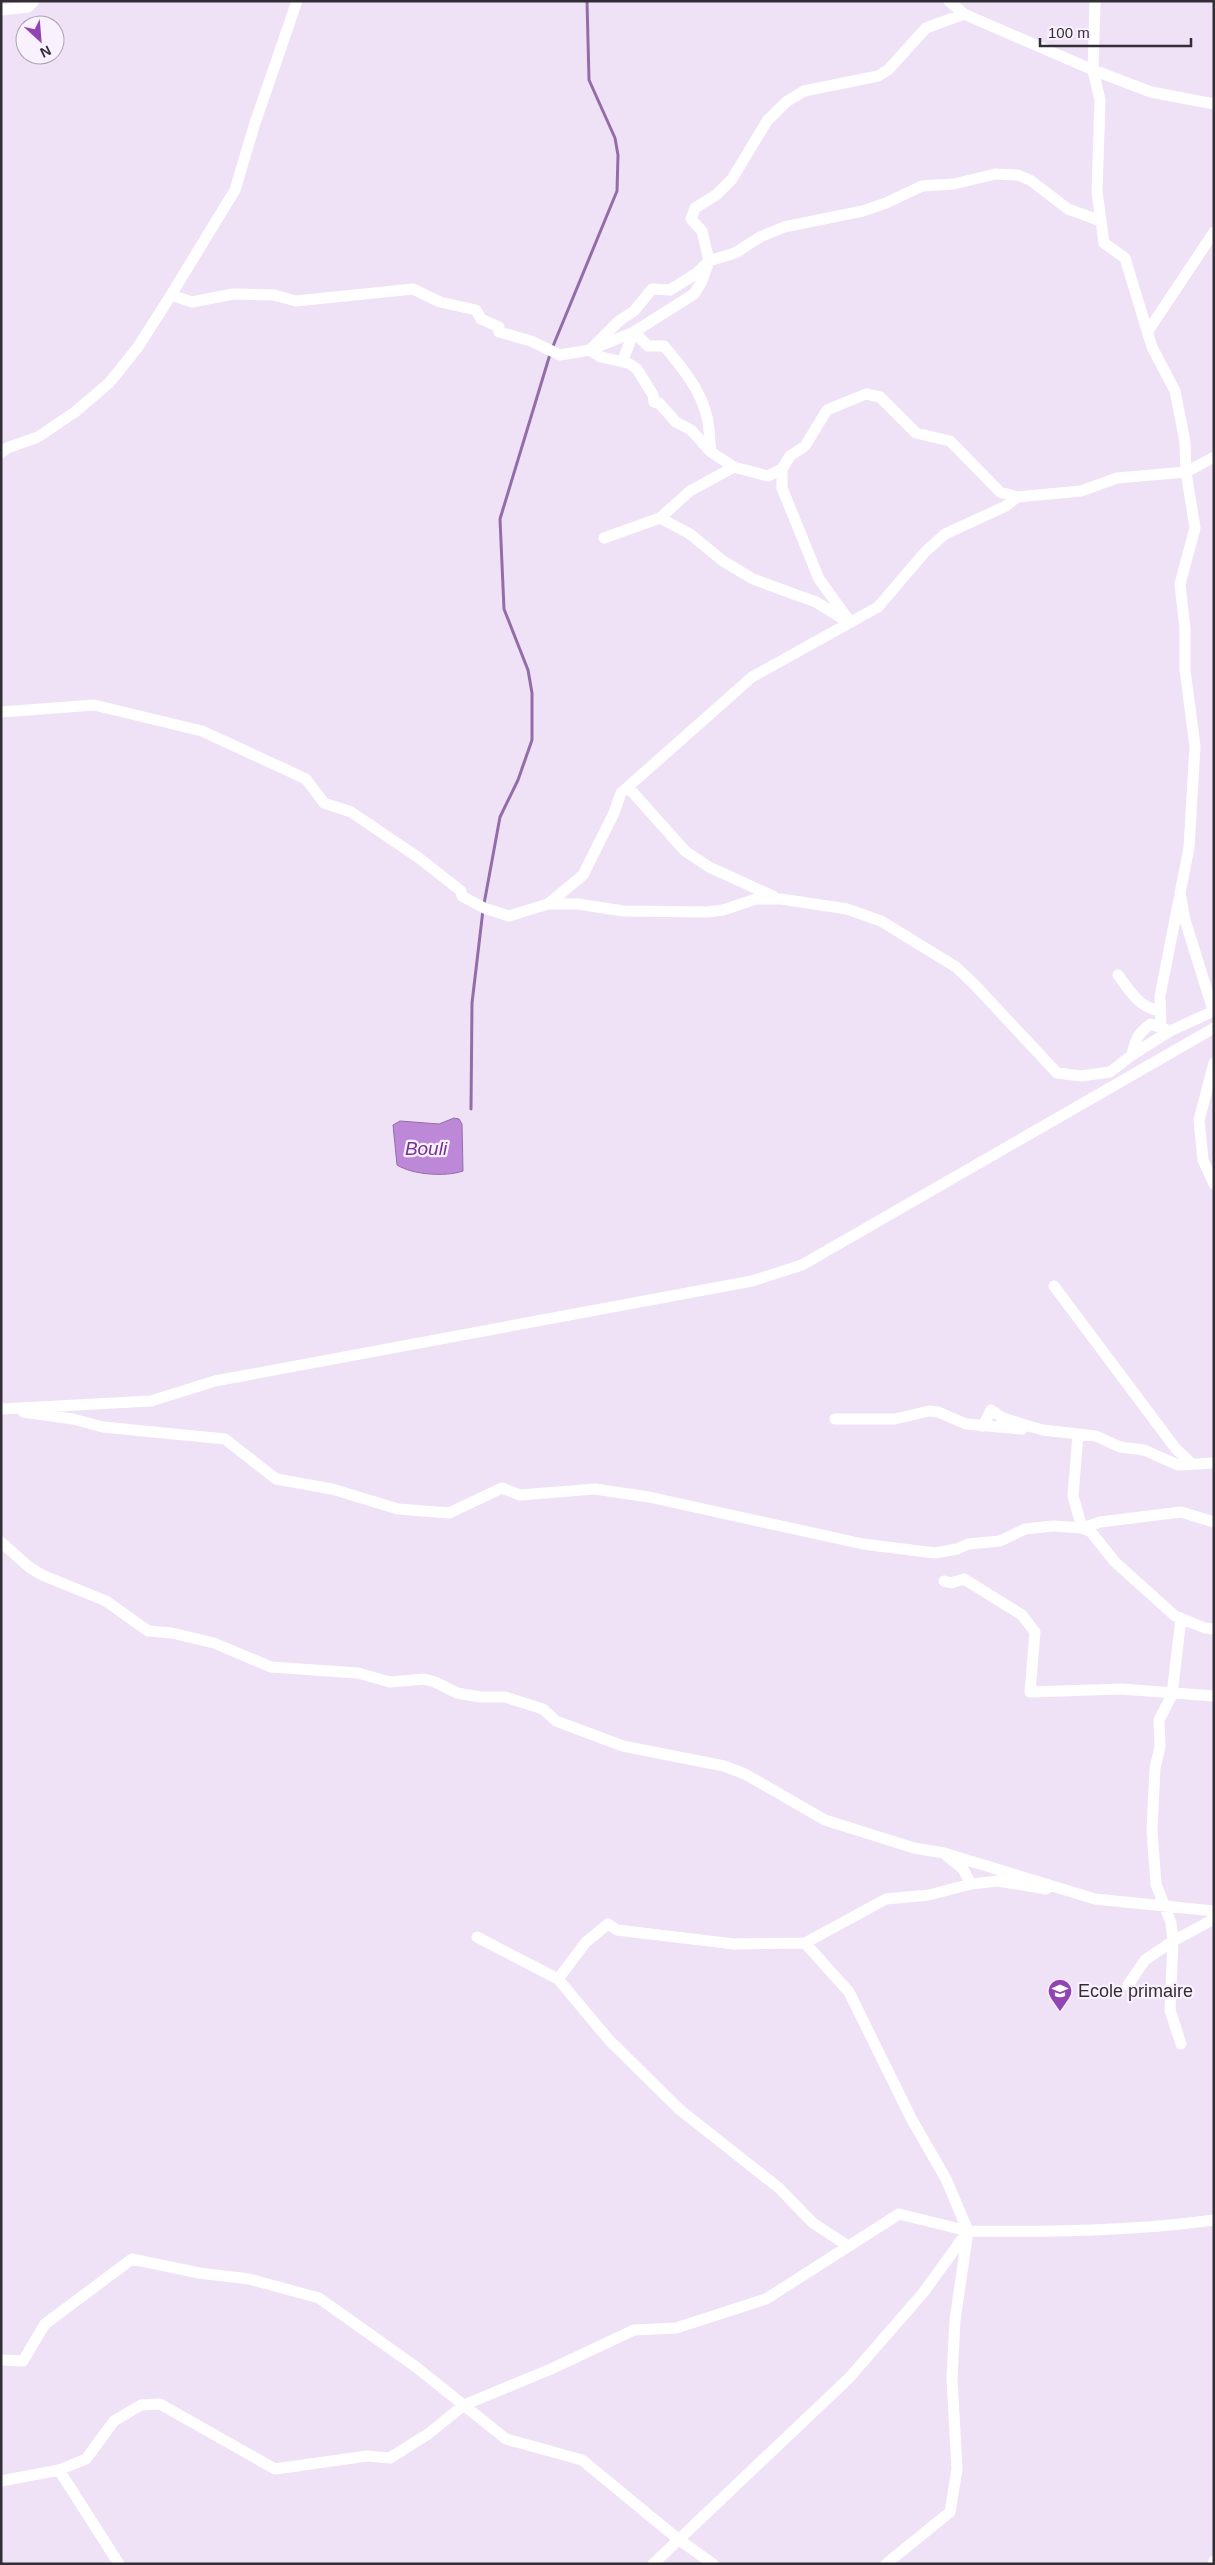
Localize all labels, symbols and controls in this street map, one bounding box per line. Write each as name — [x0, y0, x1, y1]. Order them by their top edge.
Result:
north arrow — [15, 15, 65, 65]
scale bar — [1040, 15, 1191, 47]
text: 100 m — [1048, 24, 1090, 41]
text: N — [38, 42, 54, 61]
water label: Bouli — [405, 1138, 448, 1159]
school or university icon: Ecole primaire — [1047, 1978, 1073, 2012]
place label: Ecole primaire — [1078, 1981, 1193, 2001]

